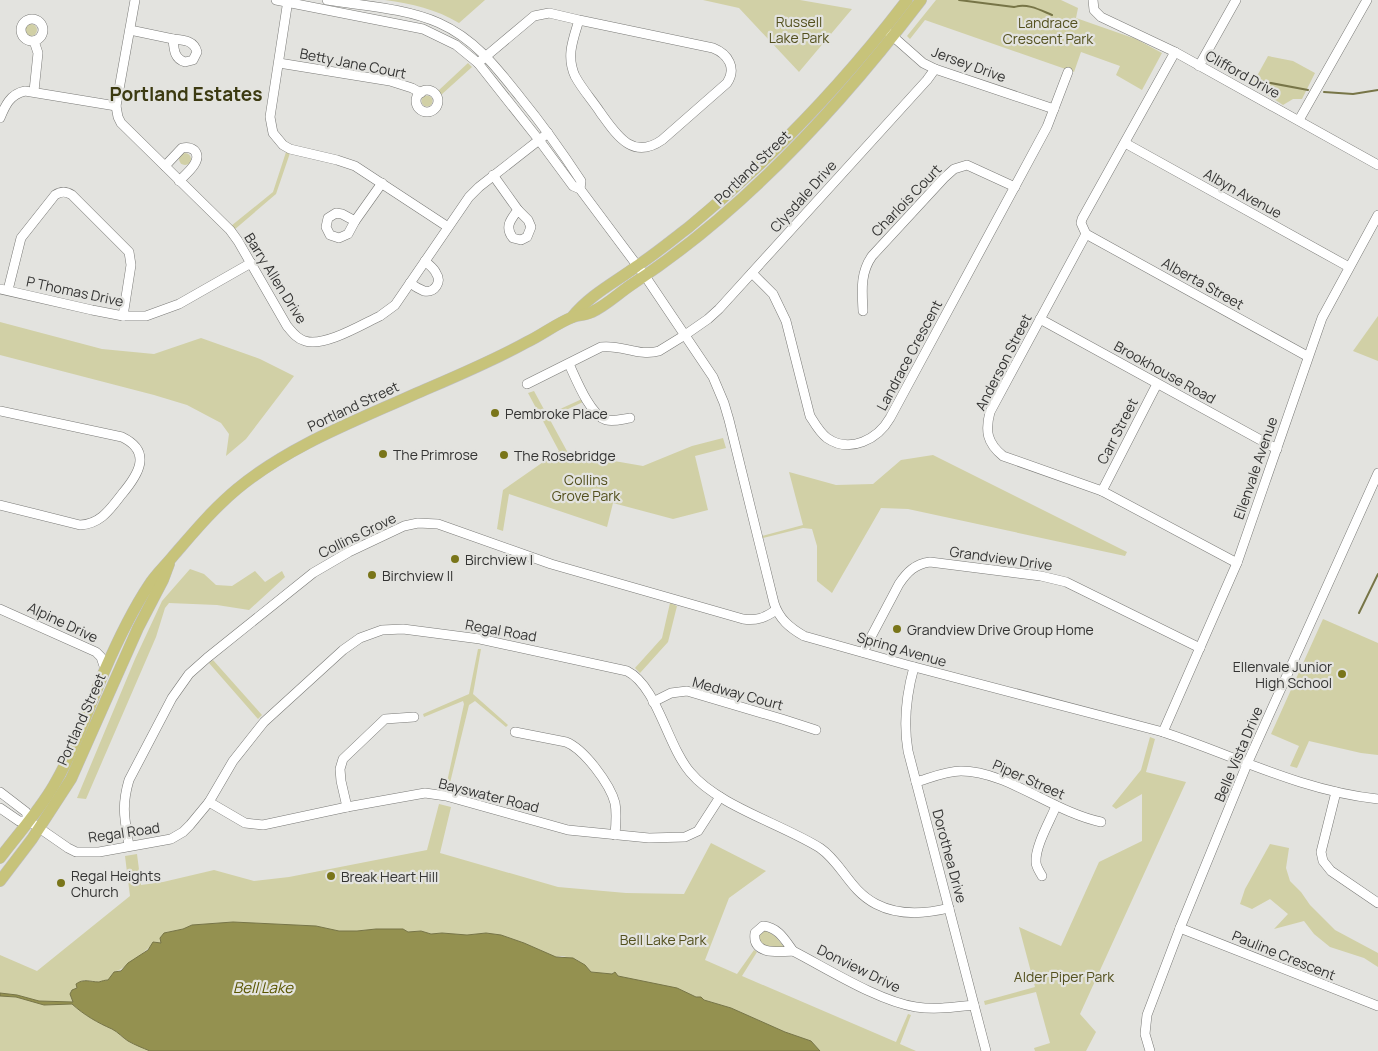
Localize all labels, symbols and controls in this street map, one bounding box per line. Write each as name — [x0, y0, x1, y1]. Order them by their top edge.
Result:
park label: Russell Lake Park — [769, 12, 830, 47]
park label: Landrace Crescent Park — [1003, 13, 1094, 48]
street label: Jersey Drive — [929, 42, 1009, 86]
street label: Betty Jane Court — [298, 43, 408, 83]
street label: Clifford Drive — [1202, 46, 1284, 102]
district label: Portland Estates — [109, 81, 263, 107]
street label: Portland Street — [710, 126, 794, 208]
street label: Clysdale Drive — [765, 156, 841, 236]
street label: Charlois Court — [867, 160, 946, 240]
street label: Albyn Avenue — [1201, 164, 1285, 222]
street label: Barry Allen Drive — [240, 229, 312, 327]
street label: Alberta Street — [1159, 253, 1248, 314]
street label: P Thomas Drive — [25, 271, 125, 311]
street label: Landrace Crescent — [872, 296, 946, 414]
street label: Anderson Street — [970, 310, 1036, 414]
street label: Brookhouse Road — [1111, 336, 1219, 408]
street label: Portland Street — [304, 376, 402, 436]
street label: Carr Street — [1092, 394, 1142, 467]
place label: Pembroke Place — [505, 404, 608, 423]
marker: Pembroke Place — [489, 407, 501, 419]
street label: Ellenvale Avenue — [1229, 414, 1281, 522]
place label: The Primrose — [393, 445, 478, 464]
place label: The Rosebridge — [514, 446, 616, 465]
marker: The Primrose — [377, 448, 389, 460]
marker: The Rosebridge — [498, 449, 510, 461]
park label: Collins Grove Park — [552, 470, 621, 505]
street label: Collins Grove — [315, 508, 399, 562]
street label: Grandview Drive — [948, 541, 1054, 575]
place label: Birchview I — [465, 550, 533, 569]
marker: Birchview I — [449, 553, 461, 565]
place label: Birchview II — [382, 566, 453, 585]
marker: Birchview II — [366, 569, 378, 581]
street label: Alpine Drive — [25, 597, 101, 647]
street label: Regal Road — [464, 614, 538, 646]
place label: Grandview Drive Group Home — [907, 620, 1094, 639]
marker: Grandview Drive Group Home — [891, 623, 903, 635]
street label: Spring Avenue — [855, 627, 949, 671]
place label: Ellenvale Junior High School — [1233, 657, 1332, 692]
marker: Ellenvale Junior High School — [1336, 668, 1348, 680]
street label: Portland Street — [52, 670, 110, 768]
street label: Medway Court — [690, 672, 786, 714]
street label: Belle Vista Drive — [1209, 703, 1267, 805]
street label: Piper Street — [990, 755, 1068, 804]
street label: Bayswater Road — [437, 773, 541, 817]
street label: Dorothea Drive — [928, 807, 972, 905]
street label: Regal Road — [87, 818, 161, 846]
place label: Regal Heights Church — [71, 866, 161, 901]
place label: Break Heart Hill — [341, 867, 438, 886]
marker: Break Heart Hill — [325, 870, 337, 882]
marker: Regal Heights Church — [55, 877, 67, 889]
street label: Pauline Crescent — [1229, 926, 1339, 985]
park label: Bell Lake Park — [620, 930, 707, 949]
street label: Donview Drive — [814, 940, 904, 996]
park label: Alder Piper Park — [1014, 967, 1115, 986]
water label: Bell Lake — [233, 977, 294, 998]

